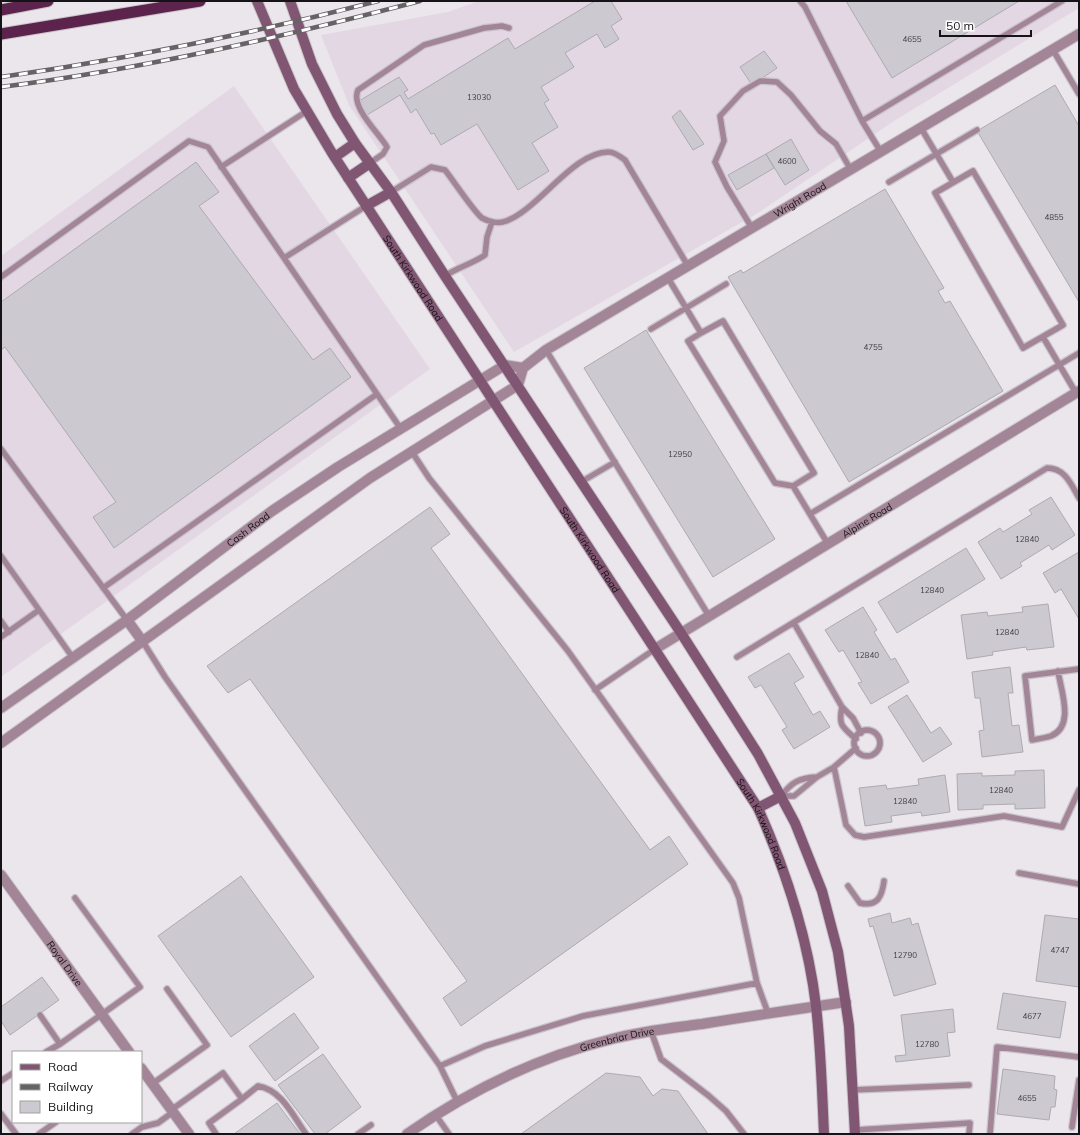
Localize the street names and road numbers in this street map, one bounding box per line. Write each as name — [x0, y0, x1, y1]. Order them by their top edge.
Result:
street label: Wright Road — [771, 179, 828, 220]
street label: South Kirkwood Road — [380, 232, 446, 324]
street label: Alpine Road — [839, 500, 894, 540]
street label: South Kirkwood Road — [557, 504, 623, 595]
street label: Cash Road — [224, 509, 272, 550]
street label: South Kirkwood Road — [734, 776, 789, 871]
street label: Royal Drive — [44, 938, 86, 989]
street label: Greenbriar Drive — [578, 1024, 655, 1054]

